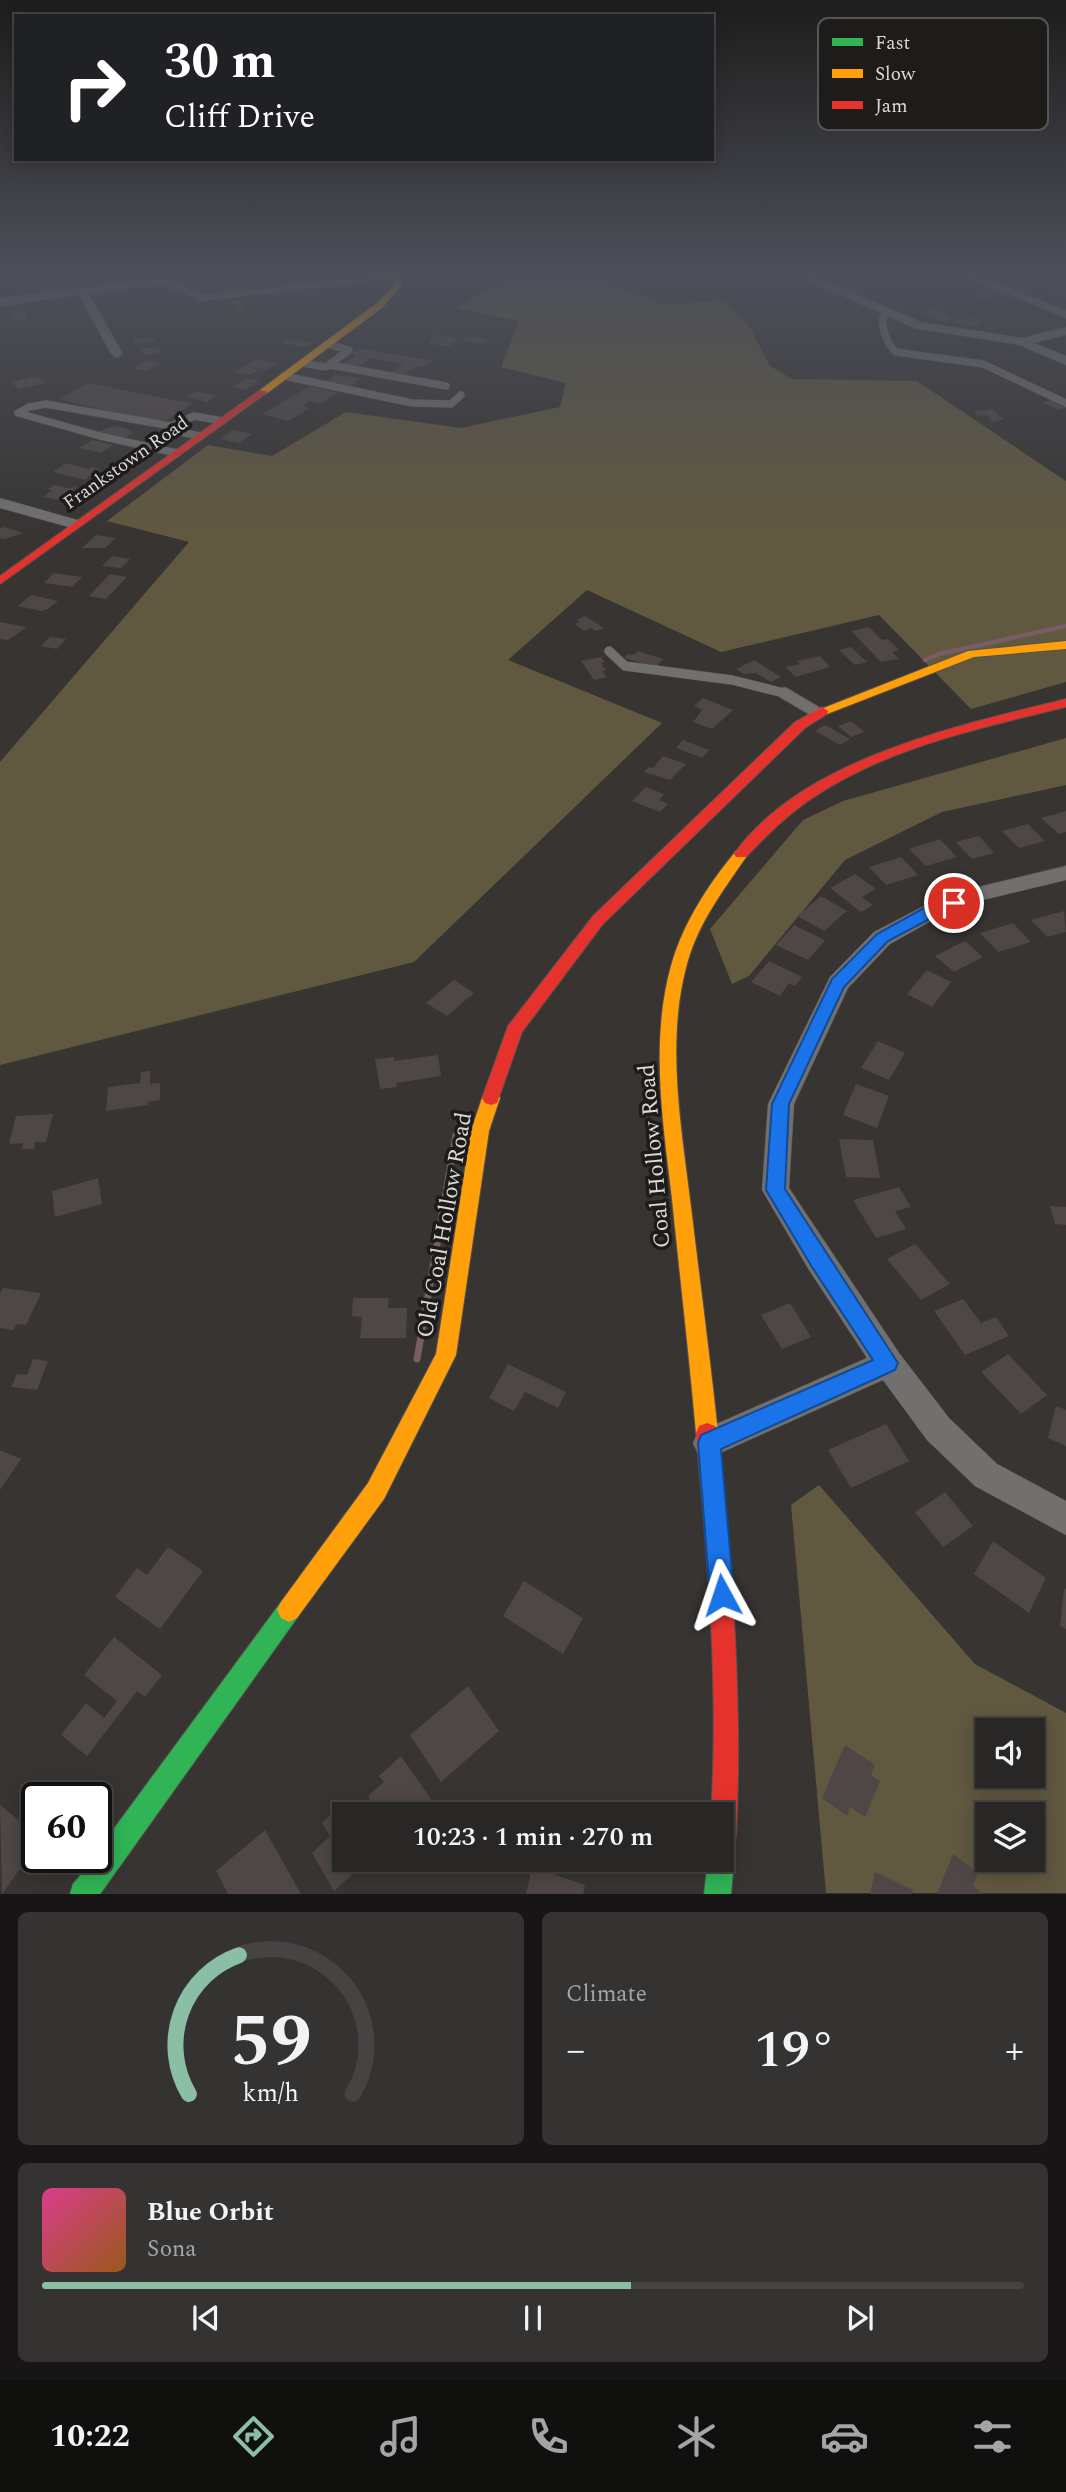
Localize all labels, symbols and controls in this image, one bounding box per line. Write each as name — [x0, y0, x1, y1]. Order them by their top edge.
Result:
legend — [818, 18, 1048, 130]
text: 30 m — [164, 25, 275, 100]
text: Fast — [875, 29, 911, 58]
icon: right — [49, 42, 140, 133]
text: Slow — [875, 60, 916, 89]
text: Jam — [875, 92, 907, 121]
text: Cliff Drive — [164, 93, 315, 142]
street label: Frankstown Road — [57, 409, 195, 517]
pin — [924, 873, 984, 933]
icon: arrive — [935, 884, 973, 922]
street label: Coal Hollow Road — [630, 1062, 680, 1250]
street label: Old Coal Hollow Road — [408, 1109, 482, 1341]
position arrow — [685, 1558, 759, 1632]
map controls — [975, 1718, 1045, 1872]
button: sound — [975, 1718, 1045, 1788]
speed limit sign: 60 — [21, 1782, 112, 1873]
button: layers — [975, 1802, 1045, 1872]
text: 10:23 · 1 min · 270 m — [413, 1817, 653, 1857]
text: Climate — [566, 1977, 647, 2012]
text: 59 — [230, 1988, 312, 2099]
text: 19° — [754, 2011, 836, 2090]
text: − — [566, 2022, 585, 2080]
text: + — [1005, 2022, 1024, 2080]
text: km/h — [243, 2075, 299, 2113]
text: Blue Orbit — [147, 2192, 274, 2232]
text: Sona — [147, 2232, 197, 2267]
icon: previous — [187, 2299, 225, 2337]
icon: pause — [514, 2299, 552, 2337]
icon: next — [841, 2299, 879, 2337]
text: 10:22 — [49, 2412, 130, 2461]
icon: directions — [229, 2412, 278, 2461]
icon: music — [376, 2412, 425, 2461]
icon: phone — [524, 2412, 573, 2461]
icon: climate — [672, 2412, 721, 2461]
icon: car — [820, 2412, 869, 2461]
icon: filters — [968, 2412, 1017, 2461]

